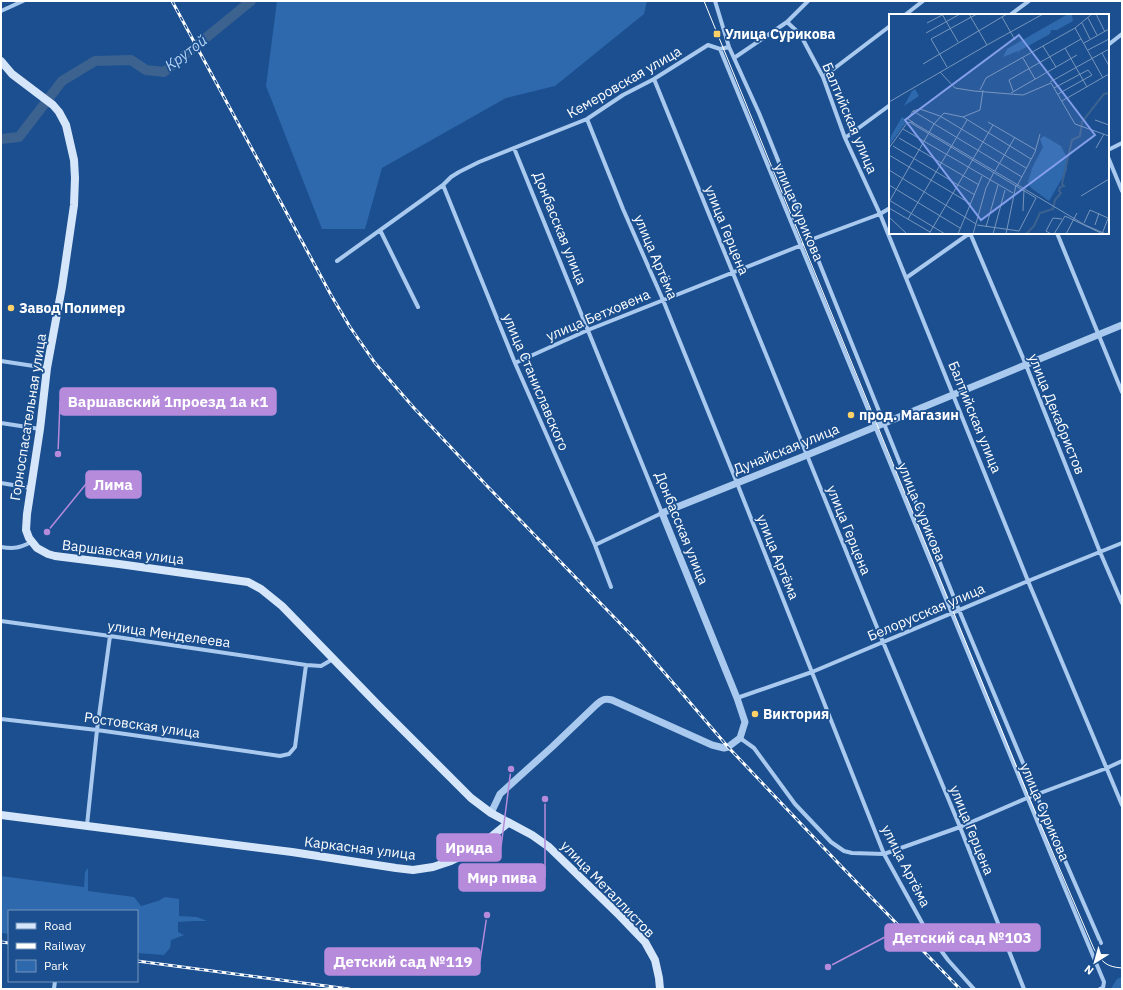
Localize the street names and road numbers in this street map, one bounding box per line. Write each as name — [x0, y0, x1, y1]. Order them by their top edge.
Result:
street label: Кемеровская улица — [563, 42, 685, 122]
street label: Балтийская улица — [818, 60, 882, 177]
street label: улица Сурикова — [770, 160, 828, 264]
street label: Донбасская улица — [529, 169, 591, 288]
street label: улица Герцена — [701, 182, 753, 278]
street label: улица Артёма — [630, 212, 682, 303]
street label: улица Бетховена — [543, 285, 653, 345]
street label: улица Станиславского — [499, 311, 573, 454]
street label: Горноспасательная улица — [6, 332, 50, 502]
street label: улица Декабристов — [1025, 351, 1089, 477]
street label: Балтийская улица — [944, 358, 1006, 476]
street label: Дунайская улица — [730, 419, 842, 478]
street label: улица Сурикова — [894, 460, 950, 564]
street label: Донбасская улица — [651, 469, 713, 588]
street label: улица Герцена — [823, 482, 875, 578]
street label: улица Артёма — [753, 512, 803, 603]
street label: Варшавская улица — [61, 536, 186, 568]
street label: Белорусская улица — [865, 579, 988, 645]
street label: улица Менделеева — [106, 616, 232, 652]
street label: Ростовская улица — [83, 708, 202, 742]
street label: улица Сурикова — [1016, 760, 1074, 864]
street label: улица Герцена — [946, 782, 998, 878]
street label: улица Артёма — [877, 822, 935, 911]
street label: Каркасная улица — [303, 832, 417, 864]
street label: улица Металлистов — [557, 837, 659, 941]

